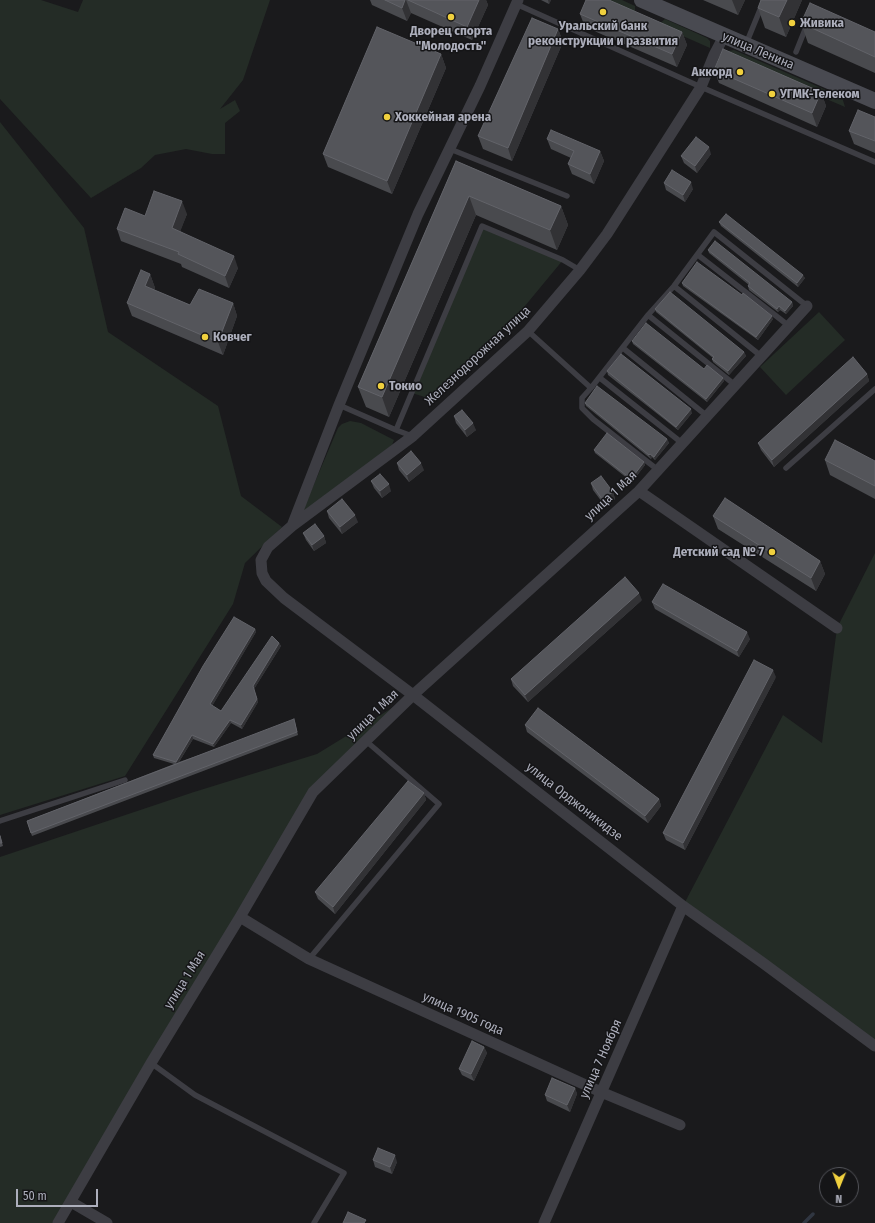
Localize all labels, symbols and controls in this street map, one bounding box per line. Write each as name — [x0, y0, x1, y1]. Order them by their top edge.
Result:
marker: Уральский банк реконструкции и развития — [598, 7, 608, 17]
marker: Дворец спорта "Молодость" — [446, 12, 456, 22]
place label: Живика — [800, 15, 844, 31]
place label: Уральский банк реконструкции и развития — [528, 18, 678, 49]
marker: Живика — [787, 18, 797, 28]
place label: Дворец спорта "Молодость" — [410, 23, 492, 54]
street label: улица Ленина — [720, 29, 796, 73]
place label: Аккорд — [692, 64, 732, 80]
marker: Аккорд — [735, 67, 745, 77]
place label: УГМК-Телеком — [780, 86, 860, 102]
marker: УГМК-Телеком — [767, 89, 777, 99]
place label: Хоккейная арена — [395, 109, 491, 125]
marker: Хоккейная арена — [382, 112, 392, 122]
street label: Железнодорожная улица — [422, 303, 534, 409]
place label: Ковчег — [213, 329, 252, 345]
marker: Ковчег — [200, 332, 210, 342]
place label: Токио — [389, 378, 422, 394]
marker: Токио — [376, 381, 386, 391]
street label: улица 1 Мая — [582, 468, 640, 524]
place label: Детский сад № 7 — [673, 544, 764, 560]
marker: Детский сад № 7 — [767, 547, 777, 557]
street label: улица 1 Мая — [344, 687, 402, 743]
street label: улица Орджоникидзе — [523, 760, 625, 844]
street label: улица 1 Мая — [161, 948, 209, 1012]
street label: улица 1905 года — [420, 989, 506, 1039]
street label: улица 7 Ноября — [577, 1017, 625, 1101]
north arrow — [819, 1167, 859, 1207]
scale bar — [18, 1181, 100, 1207]
text: 50 m — [23, 1189, 47, 1203]
text: N — [835, 1192, 842, 1205]

